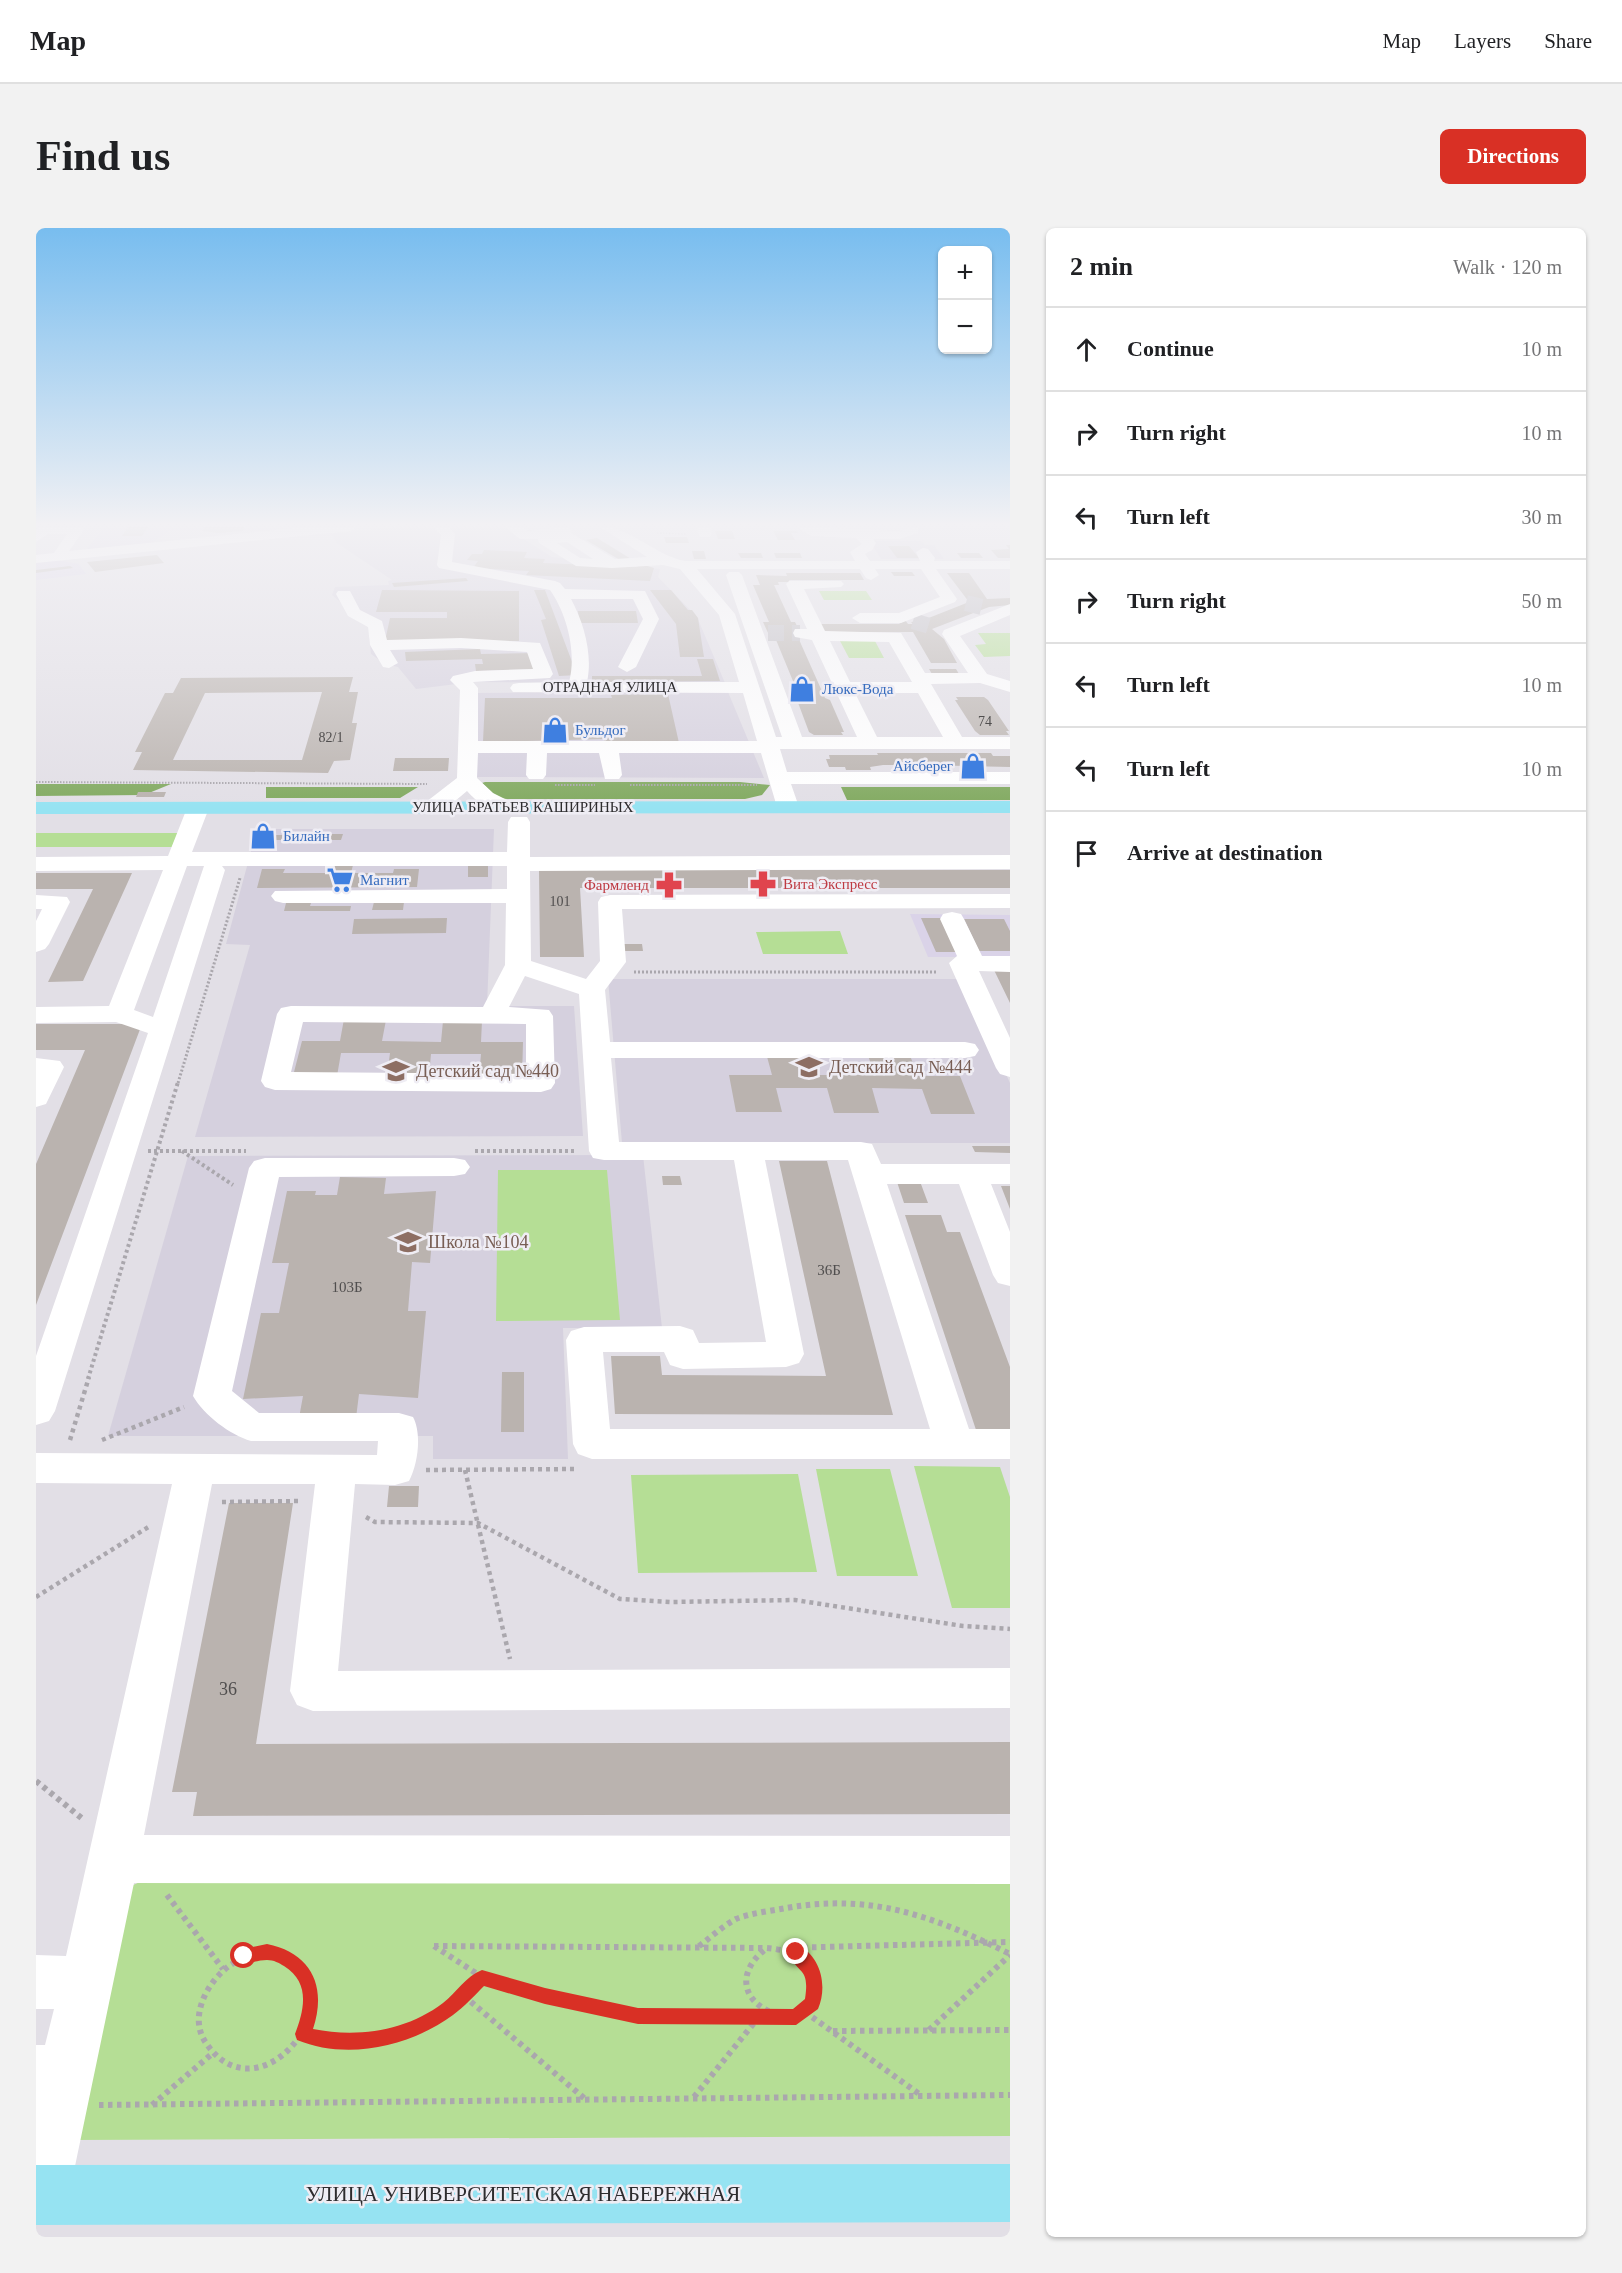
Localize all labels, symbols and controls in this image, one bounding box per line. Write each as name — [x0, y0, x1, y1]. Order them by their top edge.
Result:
text: Map — [30, 25, 86, 56]
text: Map — [1383, 29, 1421, 53]
text: Layers — [1454, 29, 1511, 53]
text: Share — [1544, 29, 1592, 53]
button: Directions — [1440, 129, 1586, 184]
text: Find us — [36, 133, 170, 179]
map controls — [938, 246, 992, 354]
button: + — [938, 246, 992, 300]
text: 2 min — [1070, 252, 1133, 281]
text: Walk · 120 m — [1453, 256, 1562, 278]
button: − — [938, 300, 992, 354]
icon: ahead — [1070, 333, 1103, 366]
text: Continue — [1127, 336, 1214, 361]
text: 10 m — [1521, 338, 1562, 360]
icon: right — [1070, 417, 1103, 450]
text: Turn right — [1127, 420, 1226, 445]
text: 10 m — [1521, 422, 1562, 444]
icon: left — [1070, 501, 1103, 534]
text: Turn left — [1127, 504, 1210, 529]
text: 30 m — [1521, 506, 1562, 528]
icon: right — [1070, 585, 1103, 618]
text: Turn right — [1127, 588, 1226, 613]
text: 50 m — [1521, 590, 1562, 612]
icon: left — [1070, 669, 1103, 702]
text: Turn left — [1127, 672, 1210, 697]
shop icon: Люкс-Вода — [787, 674, 817, 704]
text: 10 m — [1521, 674, 1562, 696]
street label: ОТРАДНАЯ УЛИЦА — [543, 679, 677, 695]
place label: Люкс-Вода — [822, 681, 894, 697]
house number: 74 — [978, 714, 992, 729]
shop icon: Бульдог — [540, 715, 570, 745]
place label: Бульдог — [575, 722, 626, 738]
house number: 82/1 — [319, 730, 343, 745]
shop icon: Айсберег — [958, 751, 988, 781]
icon: left — [1070, 753, 1103, 786]
text: Turn left — [1127, 756, 1210, 781]
place label: Айсберег — [893, 758, 953, 774]
text: 10 m — [1521, 758, 1562, 780]
street label: УЛИЦА БРАТЬЕВ КАШИРИНЫХ — [412, 799, 634, 815]
shop icon: Билайн — [248, 821, 278, 851]
place label: Билайн — [283, 828, 330, 844]
icon: arrive — [1070, 837, 1103, 870]
text: Arrive at destination — [1127, 840, 1323, 865]
supermarket icon: Магнит — [325, 865, 355, 895]
pharmacy icon: Вита Экспресс — [748, 869, 778, 899]
pharmacy icon: Фармленд — [654, 870, 684, 900]
place label: Магнит — [360, 872, 409, 888]
place label: Вита Экспресс — [783, 876, 878, 892]
place label: Фармленд — [584, 877, 649, 893]
house number: 101 — [550, 894, 571, 909]
school or university icon: Детский сад №444 — [794, 1052, 824, 1082]
school or university icon: Детский сад №440 — [381, 1056, 411, 1086]
place label: Детский сад №444 — [829, 1057, 972, 1077]
place label: Детский сад №440 — [416, 1061, 559, 1081]
school or university icon: Школа №104 — [393, 1227, 423, 1257]
place label: Школа №104 — [428, 1232, 528, 1252]
house number: 36Б — [817, 1262, 841, 1278]
house number: 103Б — [331, 1279, 363, 1295]
house number: 36 — [219, 1679, 237, 1699]
route end — [782, 1938, 808, 1964]
route start — [230, 1942, 256, 1968]
street label: УЛИЦА УНИВЕРСИТЕТСКАЯ НАБЕРЕЖНАЯ — [306, 2182, 740, 2206]

